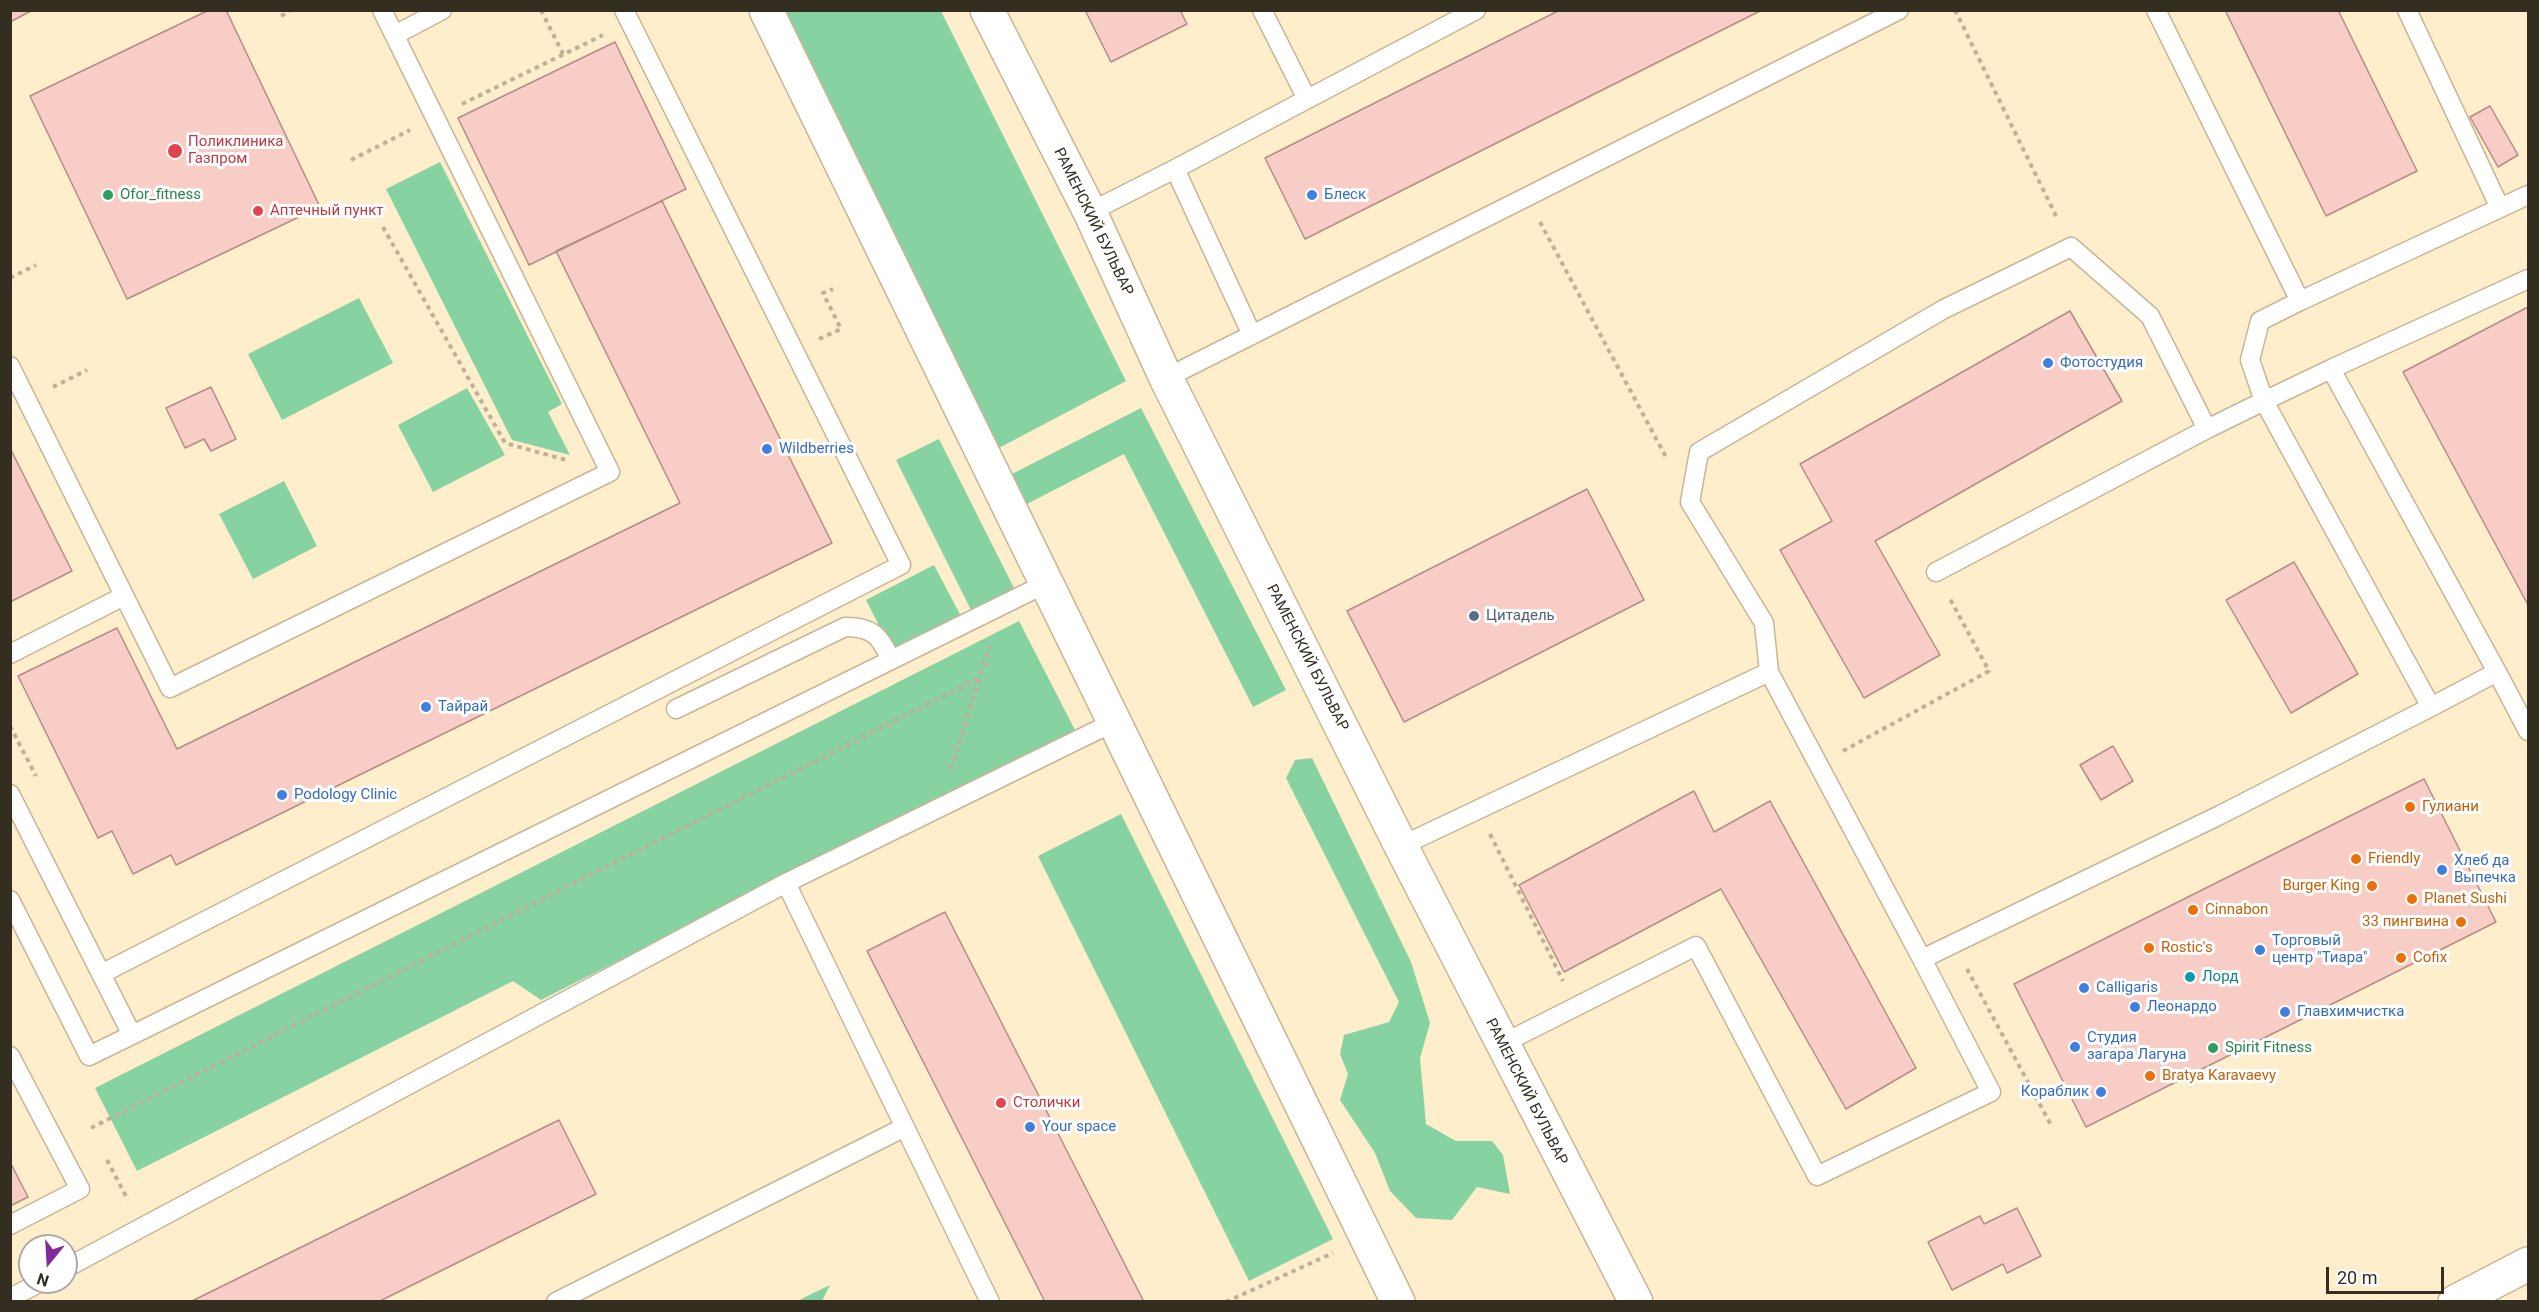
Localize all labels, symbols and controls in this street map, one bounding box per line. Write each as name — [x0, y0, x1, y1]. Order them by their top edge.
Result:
place label: Поликлиника Газпром — [188, 133, 283, 168]
marker: Поликлиника Газпром — [166, 142, 184, 160]
street label: РАМЕНСКИЙ БУЛЬВАР — [1049, 145, 1137, 299]
place label: Ofor_fitness — [120, 186, 201, 204]
place label: Блеск — [1324, 186, 1366, 204]
marker: Ofor_fitness — [101, 188, 115, 202]
marker: Блеск — [1305, 188, 1319, 202]
place label: Аптечный пункт — [270, 202, 384, 220]
marker: Аптечный пункт — [251, 204, 265, 218]
place label: Фотостудия — [2060, 354, 2143, 372]
marker: Фотостудия — [2041, 356, 2055, 370]
place label: Wildberries — [779, 440, 854, 458]
marker: Wildberries — [760, 442, 774, 456]
street label: РАМЕНСКИЙ БУЛЬВАР — [1262, 582, 1352, 734]
place label: Цитадель — [1486, 607, 1555, 625]
marker: Цитадель — [1467, 609, 1481, 623]
place label: Тайрай — [438, 698, 488, 716]
marker: Тайрай — [419, 700, 433, 714]
place label: Podology Clinic — [294, 786, 397, 804]
marker: Podology Clinic — [275, 788, 289, 802]
place label: Гулиани — [2422, 798, 2479, 816]
marker: Гулиани — [2403, 800, 2417, 814]
place label: Friendly — [2368, 850, 2420, 868]
marker: Friendly — [2349, 852, 2363, 866]
place label: Хлеб да Выпечка — [2454, 852, 2516, 887]
marker: Хлеб да Выпечка — [2435, 863, 2449, 877]
place label: Burger King — [2282, 877, 2360, 895]
marker: Burger King — [2365, 879, 2379, 893]
place label: Planet Sushi — [2424, 890, 2507, 908]
marker: Planet Sushi — [2405, 892, 2419, 906]
place label: Cinnabon — [2205, 901, 2268, 919]
marker: Cinnabon — [2186, 903, 2200, 917]
place label: 33 пингвина — [2362, 913, 2449, 931]
marker: 33 пингвина — [2454, 915, 2468, 929]
place label: Торговый центр "Тиара" — [2272, 932, 2368, 967]
place label: Rostic's — [2161, 939, 2213, 957]
marker: Rostic's — [2142, 941, 2156, 955]
marker: Торговый центр "Тиара" — [2253, 943, 2267, 957]
place label: Cofix — [2413, 949, 2447, 967]
marker: Cofix — [2394, 951, 2408, 965]
place label: Лорд — [2202, 968, 2239, 986]
marker: Лорд — [2183, 970, 2197, 984]
place label: Calligaris — [2096, 979, 2158, 997]
marker: Calligaris — [2077, 981, 2091, 995]
place label: Леонардо — [2147, 998, 2217, 1016]
marker: Леонардо — [2128, 1000, 2142, 1014]
place label: Главхимчистка — [2297, 1003, 2404, 1021]
marker: Главхимчистка — [2278, 1005, 2292, 1019]
street label: РАМЕНСКИЙ БУЛЬВАР — [1481, 1016, 1571, 1168]
place label: Студия загара Лагуна — [2087, 1029, 2187, 1064]
place label: Spirit Fitness — [2225, 1039, 2312, 1057]
marker: Студия загара Лагуна — [2068, 1040, 2082, 1054]
marker: Spirit Fitness — [2206, 1041, 2220, 1055]
place label: Bratya Karavaevy — [2162, 1067, 2276, 1085]
marker: Bratya Karavaevy — [2143, 1069, 2157, 1083]
place label: Кораблик — [2021, 1083, 2089, 1101]
marker: Кораблик — [2094, 1085, 2108, 1099]
place label: Столички — [1013, 1094, 1080, 1112]
marker: Столички — [994, 1096, 1008, 1110]
place label: Your space — [1042, 1118, 1116, 1136]
marker: Your space — [1023, 1120, 1037, 1134]
north arrow — [18, 1234, 78, 1294]
scale bar — [2329, 1255, 2448, 1293]
text: 20 m — [2337, 1267, 2377, 1288]
text: N — [35, 1269, 51, 1290]

